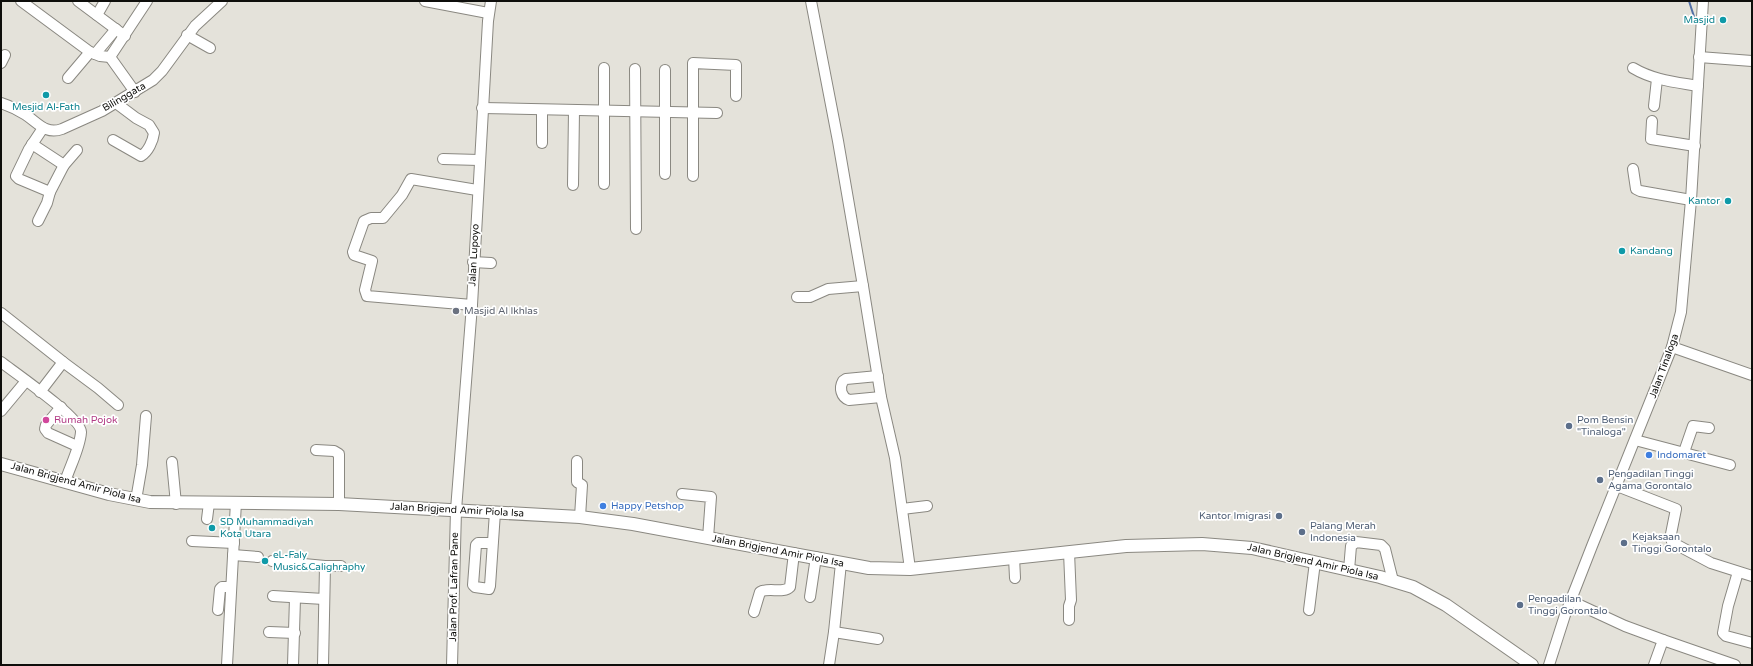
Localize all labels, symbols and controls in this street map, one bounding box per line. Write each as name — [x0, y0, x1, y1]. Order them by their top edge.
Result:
place label: Masjid — [1684, 14, 1715, 26]
marker: Masjid — [1718, 15, 1728, 25]
street label: Bilinggata — [100, 80, 148, 114]
marker: Mesjid Al-Fath — [41, 90, 51, 100]
place label: Mesjid Al-Fath — [12, 101, 80, 113]
place label: Kantor — [1688, 195, 1720, 207]
marker: Kantor — [1723, 196, 1733, 206]
street label: Jalan Lupoyo — [466, 223, 482, 287]
place label: Kandang — [1630, 245, 1673, 257]
marker: Kandang — [1617, 246, 1627, 256]
place label: Masjid Al Ikhlas — [464, 305, 538, 317]
marker: Masjid Al Ikhlas — [451, 306, 461, 316]
street label: Jalan Tinaloga — [1647, 332, 1681, 400]
place label: Rumah Pojok — [54, 414, 118, 426]
place label: Pom Bensin "Tinaloga" — [1577, 414, 1633, 438]
marker: Rumah Pojok — [41, 415, 51, 425]
marker: Pom Bensin "Tinaloga" — [1564, 421, 1574, 431]
place label: Indomaret — [1657, 449, 1706, 461]
marker: Indomaret — [1644, 450, 1654, 460]
street label: Jalan Brigjend Amir Piola Isa — [10, 460, 142, 506]
place label: Pengadilan Tinggi Agama Gorontalo — [1608, 468, 1694, 492]
marker: Pengadilan Tinggi Agama Gorontalo — [1595, 475, 1605, 485]
street label: Jalan Brigjend Amir Piola Isa — [390, 500, 524, 520]
place label: Happy Petshop — [611, 500, 684, 512]
marker: Happy Petshop — [598, 501, 608, 511]
place label: Kantor Imigrasi — [1199, 510, 1271, 522]
marker: Kantor Imigrasi — [1274, 511, 1284, 521]
place label: SD Muhammadiyah Kota Utara — [220, 516, 313, 540]
place label: Palang Merah Indonesia — [1310, 520, 1376, 544]
marker: SD Muhammadiyah Kota Utara — [207, 523, 217, 533]
marker: Palang Merah Indonesia — [1297, 527, 1307, 537]
place label: Kejaksaan Tinggi Gorontalo — [1632, 531, 1712, 555]
street label: Jalan Prof. Lafran Pane — [447, 532, 461, 642]
street label: Jalan Brigjend Amir Piola Isa — [711, 532, 845, 570]
marker: Kejaksaan Tinggi Gorontalo — [1619, 538, 1629, 548]
street label: Jalan Brigjend Amir Piola Isa — [1246, 541, 1380, 583]
place label: eL-Faly Music&Calighraphy — [273, 549, 366, 573]
marker: eL-Faly Music&Calighraphy — [260, 556, 270, 566]
place label: Pengadilan Tinggi Gorontalo — [1528, 593, 1608, 617]
marker: Pengadilan Tinggi Gorontalo — [1515, 600, 1525, 610]

